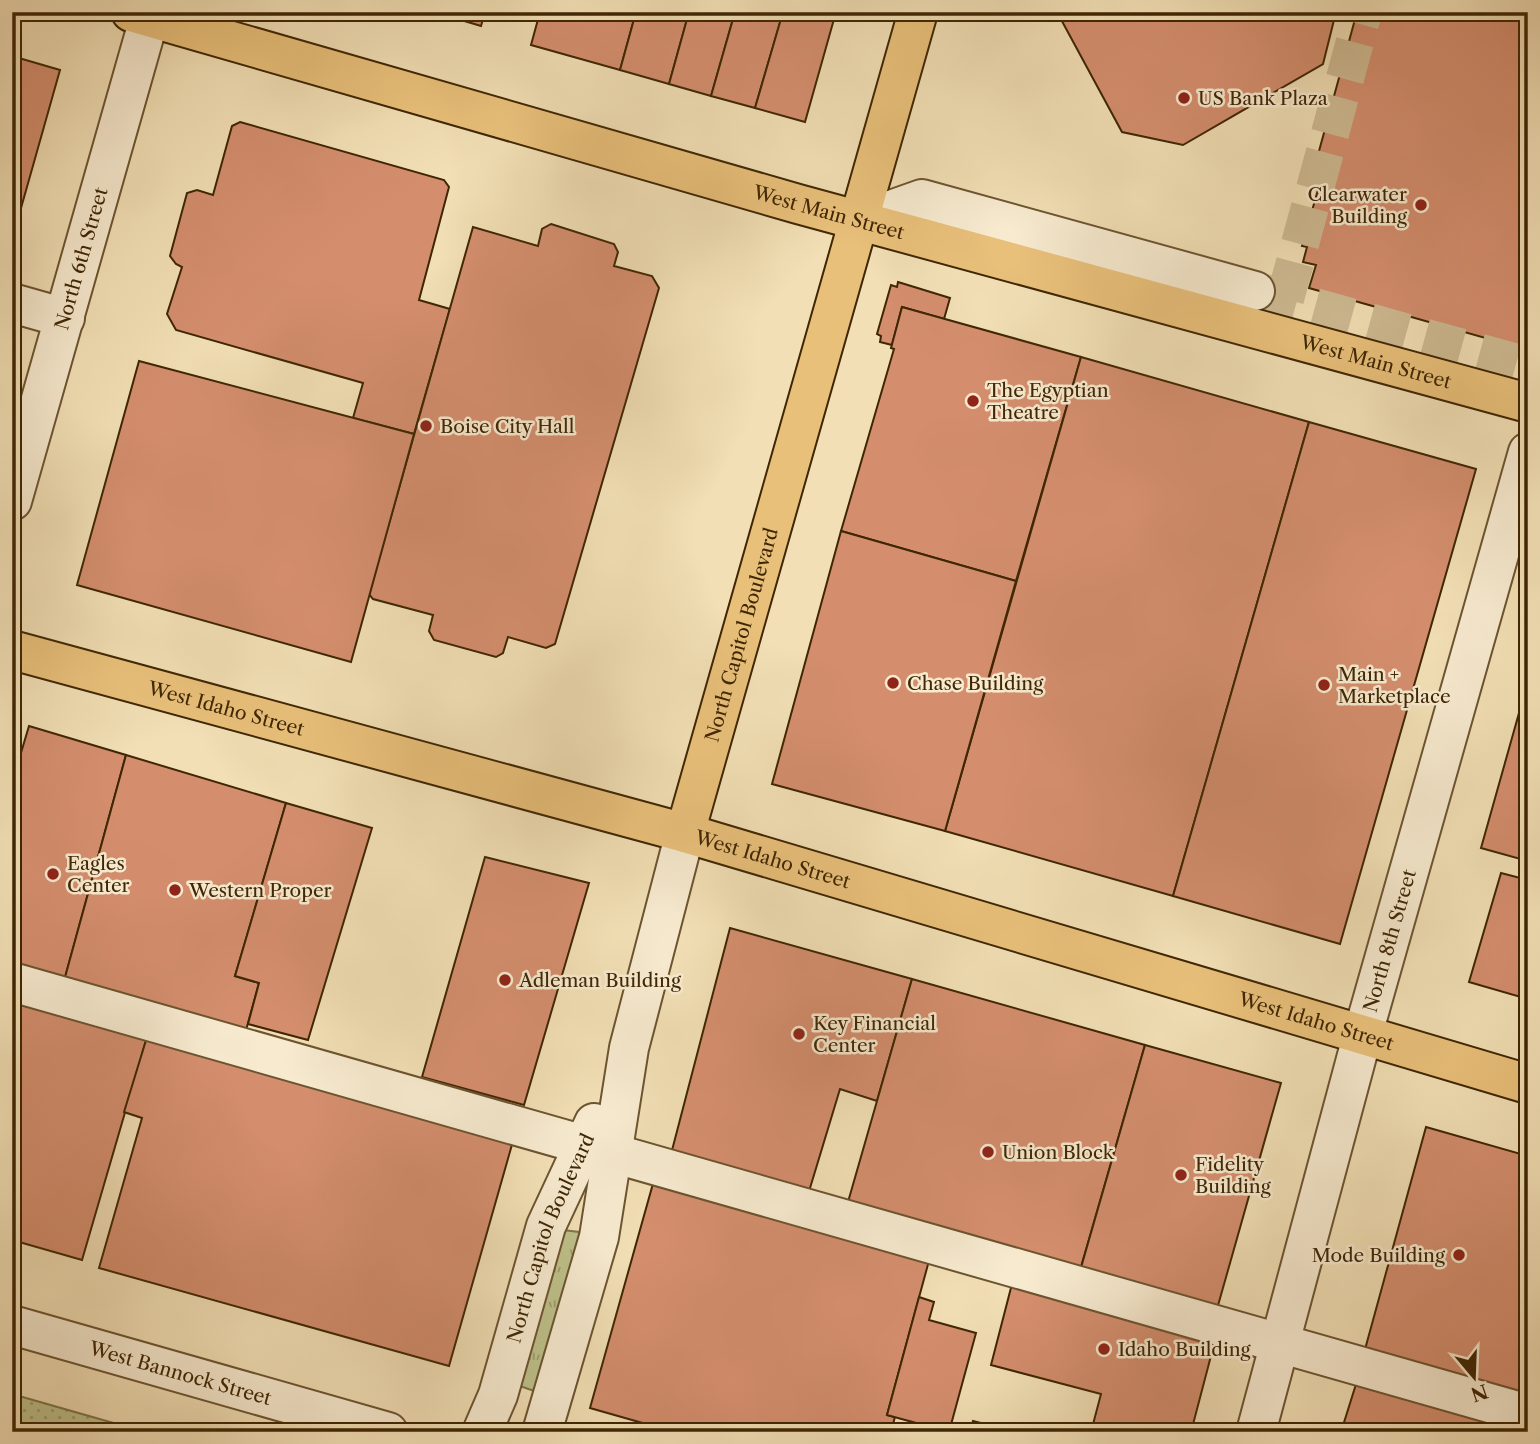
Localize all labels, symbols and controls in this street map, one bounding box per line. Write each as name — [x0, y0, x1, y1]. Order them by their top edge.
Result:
place label: US Bank Plaza — [1198, 87, 1328, 110]
marker: US Bank Plaza — [1176, 90, 1192, 106]
street label: West Main Street — [750, 180, 907, 244]
place label: Clearwater Building — [1307, 183, 1408, 228]
street label: North 6th Street — [50, 184, 112, 333]
marker: Clearwater Building — [1413, 197, 1429, 213]
street label: West Main Street — [1297, 330, 1454, 393]
place label: The Egyptian Theatre — [987, 379, 1109, 424]
marker: The Egyptian Theatre — [965, 393, 981, 409]
place label: Boise City Hall — [440, 415, 575, 438]
marker: Boise City Hall — [418, 418, 434, 434]
street label: North Capitol Boulevard — [700, 525, 783, 745]
place label: Main + Marketplace — [1338, 663, 1451, 708]
place label: Chase Building — [907, 672, 1044, 695]
marker: Chase Building — [885, 675, 901, 691]
street label: West Idaho Street — [145, 676, 307, 741]
marker: Main + Marketplace — [1316, 677, 1332, 693]
street label: West Idaho Street — [692, 825, 853, 893]
place label: Eagles Center — [67, 852, 130, 897]
marker: Eagles Center — [45, 866, 61, 882]
street label: North 8th Street — [1358, 866, 1421, 1015]
place label: Western Proper — [188, 879, 332, 902]
marker: Western Proper — [167, 882, 183, 898]
place label: Adleman Building — [518, 969, 682, 992]
marker: Adleman Building — [497, 972, 513, 988]
street label: West Idaho Street — [1235, 987, 1397, 1055]
place label: Key Financial Center — [813, 1012, 936, 1057]
marker: Key Financial Center — [791, 1026, 807, 1042]
street label: North Capitol Boulevard — [502, 1129, 599, 1345]
place label: Union Block — [1002, 1141, 1115, 1164]
marker: Union Block — [980, 1144, 996, 1160]
place label: Fidelity Building — [1195, 1153, 1272, 1198]
marker: Fidelity Building — [1173, 1167, 1189, 1183]
place label: Mode Building — [1312, 1244, 1446, 1267]
marker: Mode Building — [1451, 1247, 1467, 1263]
street label: West Bannock Street — [86, 1336, 274, 1410]
place label: Idaho Building — [1118, 1338, 1252, 1361]
marker: Idaho Building — [1096, 1341, 1112, 1357]
north arrow — [1438, 1342, 1508, 1412]
text: N — [1468, 1379, 1491, 1406]

